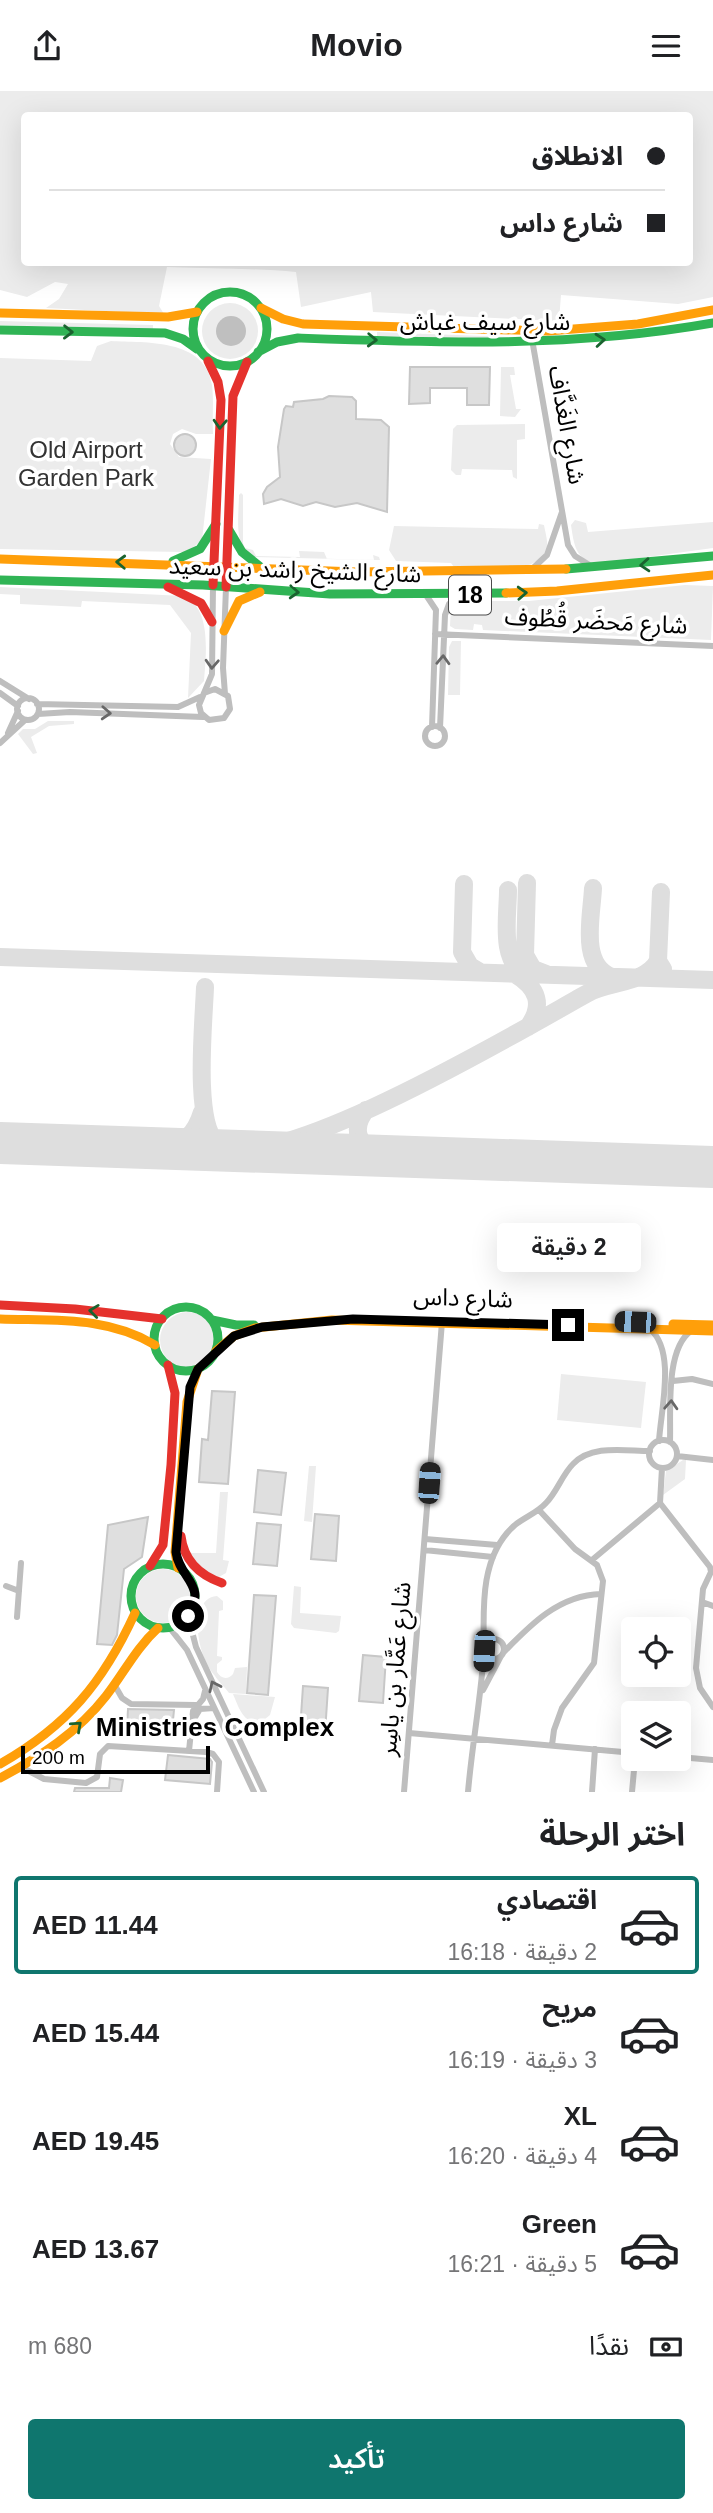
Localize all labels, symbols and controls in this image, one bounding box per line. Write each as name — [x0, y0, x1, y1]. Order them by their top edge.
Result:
icon: share — [28, 27, 66, 65]
text: Movio — [310, 27, 403, 63]
icon: menu — [647, 27, 685, 65]
text: الانطلاق — [532, 141, 623, 171]
text: شارع داس — [500, 208, 623, 238]
street label: شارع سيف غباش — [400, 308, 570, 339]
one-way arrow — [63, 324, 74, 340]
one-way arrow — [368, 332, 378, 348]
one-way arrow — [594, 333, 605, 348]
street label: شارع الغَدَّاف — [540, 363, 592, 487]
one-way arrow — [212, 419, 227, 430]
park label: Old Airport Garden Park — [18, 436, 155, 491]
street label: شارع الشيخ راشد بن سعيد — [168, 552, 422, 591]
one-way arrow — [115, 555, 126, 570]
one-way arrow — [640, 557, 651, 572]
road number: 18 — [449, 575, 491, 615]
one-way arrow — [289, 584, 300, 599]
one-way arrow — [516, 585, 527, 600]
street label: شارع مَحضَر قُطُوف — [504, 597, 688, 643]
one-way arrow — [436, 654, 451, 665]
one-way arrow — [204, 659, 219, 670]
one-way arrow — [100, 705, 111, 720]
callout: 2 دقيقة — [496, 1223, 640, 1273]
text: 2 دقيقة — [532, 1234, 607, 1260]
street label: شارع داس — [413, 1282, 513, 1317]
one-way arrow — [88, 1304, 99, 1319]
route end — [552, 1309, 584, 1341]
car — [614, 1311, 657, 1333]
one-way arrow — [664, 1400, 679, 1411]
car — [418, 1461, 441, 1505]
street label: شارع عَمَّار بن ياسِر — [373, 1581, 420, 1759]
route start — [172, 1600, 204, 1632]
map controls — [621, 1617, 691, 1771]
button: locate — [621, 1617, 691, 1687]
car — [473, 1629, 496, 1673]
one-way arrow — [208, 1681, 222, 1693]
button: layers — [621, 1701, 691, 1771]
district label: Ministries Complex — [96, 1712, 335, 1742]
one-way arrow — [69, 1722, 82, 1735]
scale bar — [21, 1743, 210, 1775]
text: 200 m — [32, 1747, 85, 1768]
text: اختر الرحلة — [539, 1816, 685, 1852]
text: اقتصادي — [497, 1885, 597, 1915]
icon: car — [618, 1894, 681, 1957]
text: AED 11.44 — [32, 1910, 158, 1940]
text: 2 دقيقة · 16:18 — [447, 1939, 597, 1965]
text: مريح — [542, 1993, 597, 2023]
icon: car — [618, 2002, 681, 2065]
text: AED 15.44 — [32, 2018, 159, 2048]
text: 3 دقيقة · 16:19 — [447, 2047, 597, 2073]
text: XL — [564, 2101, 597, 2131]
icon: car — [618, 2110, 681, 2173]
text: AED 19.45 — [32, 2126, 159, 2156]
text: 4 دقيقة · 16:20 — [447, 2143, 597, 2169]
text: Green — [522, 2209, 597, 2239]
icon: car — [618, 2218, 681, 2281]
text: AED 13.67 — [32, 2234, 159, 2264]
text: 5 دقيقة · 16:21 — [447, 2251, 597, 2277]
icon: cash — [647, 2328, 685, 2366]
text: نقدًا — [589, 2331, 629, 2361]
text: 680 m — [28, 2333, 92, 2359]
button: تأكيد — [28, 2419, 685, 2499]

